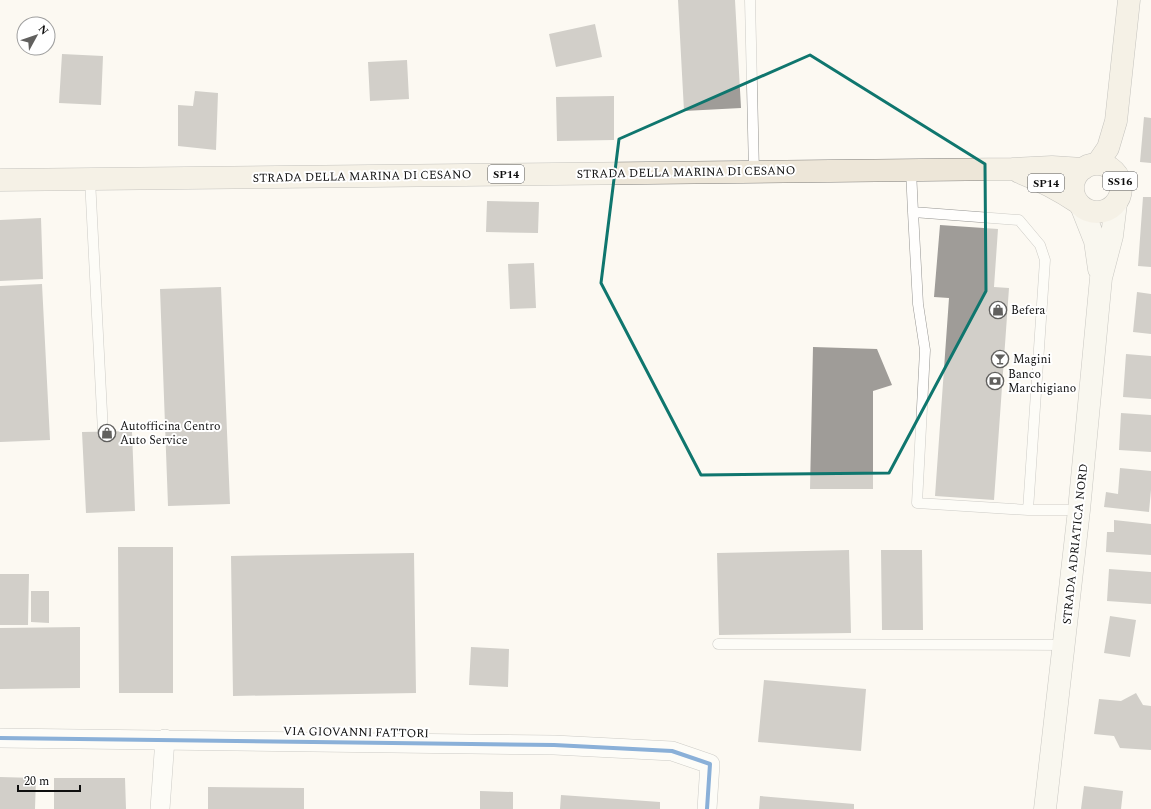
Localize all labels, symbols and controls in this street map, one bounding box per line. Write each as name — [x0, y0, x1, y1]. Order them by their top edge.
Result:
north arrow — [16, 16, 56, 56]
text: N — [34, 21, 53, 39]
street label: STRADA DELLA MARINA DI CESANO — [577, 161, 795, 184]
street label: STRADA DELLA MARINA DI CESANO — [253, 165, 471, 188]
road number: SP14 — [488, 165, 524, 183]
road number: SS16 — [1103, 172, 1137, 190]
road number: SP14 — [1028, 174, 1064, 192]
shop icon: Befera — [988, 300, 1008, 320]
place label: Befera — [1011, 301, 1046, 320]
bar icon: Magini — [990, 349, 1010, 369]
place label: Magini — [1013, 350, 1052, 369]
place label: Banco Marchigiano — [1008, 365, 1076, 398]
bank icon: Banco Marchigiano — [985, 371, 1005, 391]
place label: Autofficina Centro Auto Service — [120, 417, 221, 450]
shop icon: Autofficina Centro Auto Service — [97, 423, 117, 443]
street label: STRADA ADRIATICA NORD — [1058, 463, 1093, 625]
street label: VIA GIOVANNI FATTORI — [283, 722, 429, 743]
scale bar — [18, 767, 80, 793]
text: 20 m — [24, 772, 49, 791]

